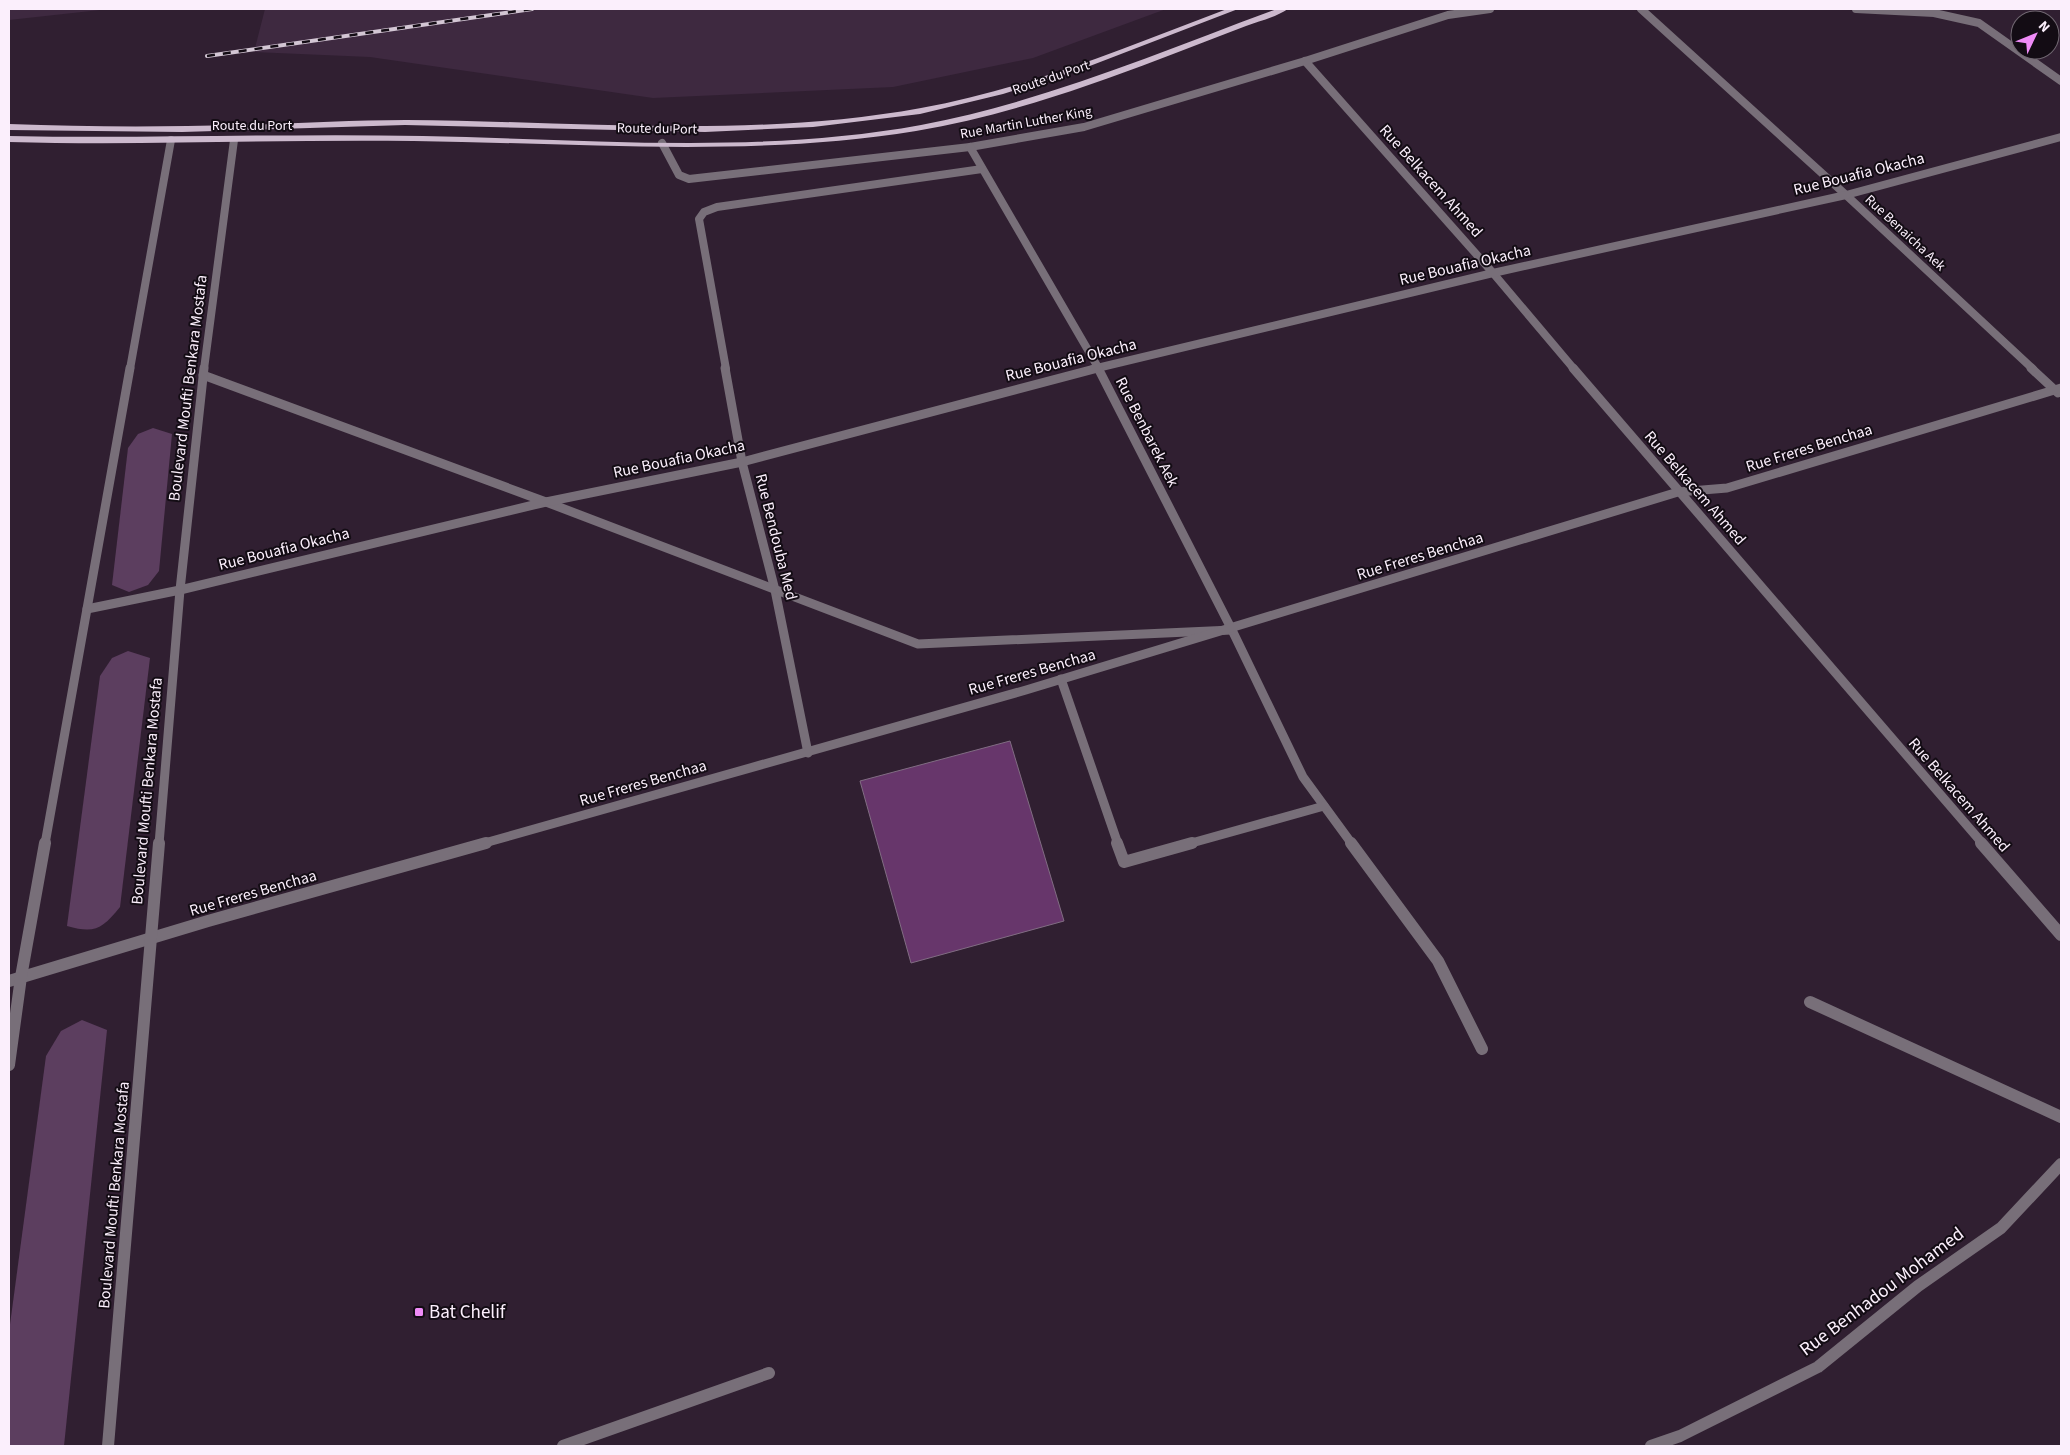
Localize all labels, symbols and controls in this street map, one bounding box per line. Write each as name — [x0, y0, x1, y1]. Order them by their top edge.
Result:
north arrow — [2010, 10, 2060, 60]
text: N — [2033, 17, 2054, 37]
street label: Route du Port — [1010, 55, 1092, 101]
street label: Rue Martin Luther King — [959, 102, 1093, 144]
street label: Route du Port — [212, 116, 292, 136]
street label: Route du Port — [617, 118, 698, 140]
street label: Rue Belkacem Ahmed — [1374, 120, 1488, 242]
street label: Rue Bouafia Okacha — [1791, 147, 1927, 201]
street label: Rue Benaicha Aek — [1860, 190, 1950, 276]
street label: Rue Bouafia Okacha — [1397, 239, 1533, 291]
street label: Boulevard Moufti Benkara Mostafa — [163, 274, 213, 502]
street label: Rue Bouafia Okacha — [1003, 333, 1139, 387]
street label: Rue Benbarek Aek — [1110, 373, 1184, 491]
street label: Rue Freres Benchaa — [1743, 418, 1875, 478]
street label: Rue Belkacem Ahmed — [1639, 426, 1751, 550]
street label: Rue Bouafia Okacha — [611, 434, 747, 484]
street label: Rue Bendouba Med — [750, 471, 802, 603]
street label: Rue Bouafia Okacha — [216, 522, 352, 576]
street label: Rue Freres Benchaa — [1354, 526, 1486, 586]
street label: Rue Freres Benchaa — [966, 643, 1098, 701]
street label: Boulevard Moufti Benkara Mostafa — [126, 677, 168, 905]
street label: Rue Belkacem Ahmed — [1903, 733, 2015, 857]
street label: Rue Freres Benchaa — [577, 754, 709, 812]
street label: Rue Freres Benchaa — [187, 864, 319, 922]
street label: Boulevard Moufti Benkara Mostafa — [93, 1081, 135, 1309]
street label: Rue Benhadou Mohamed — [1794, 1221, 1970, 1363]
place label: Bat Chelif — [429, 1299, 507, 1326]
marker: Bat Chelif — [413, 1306, 425, 1318]

